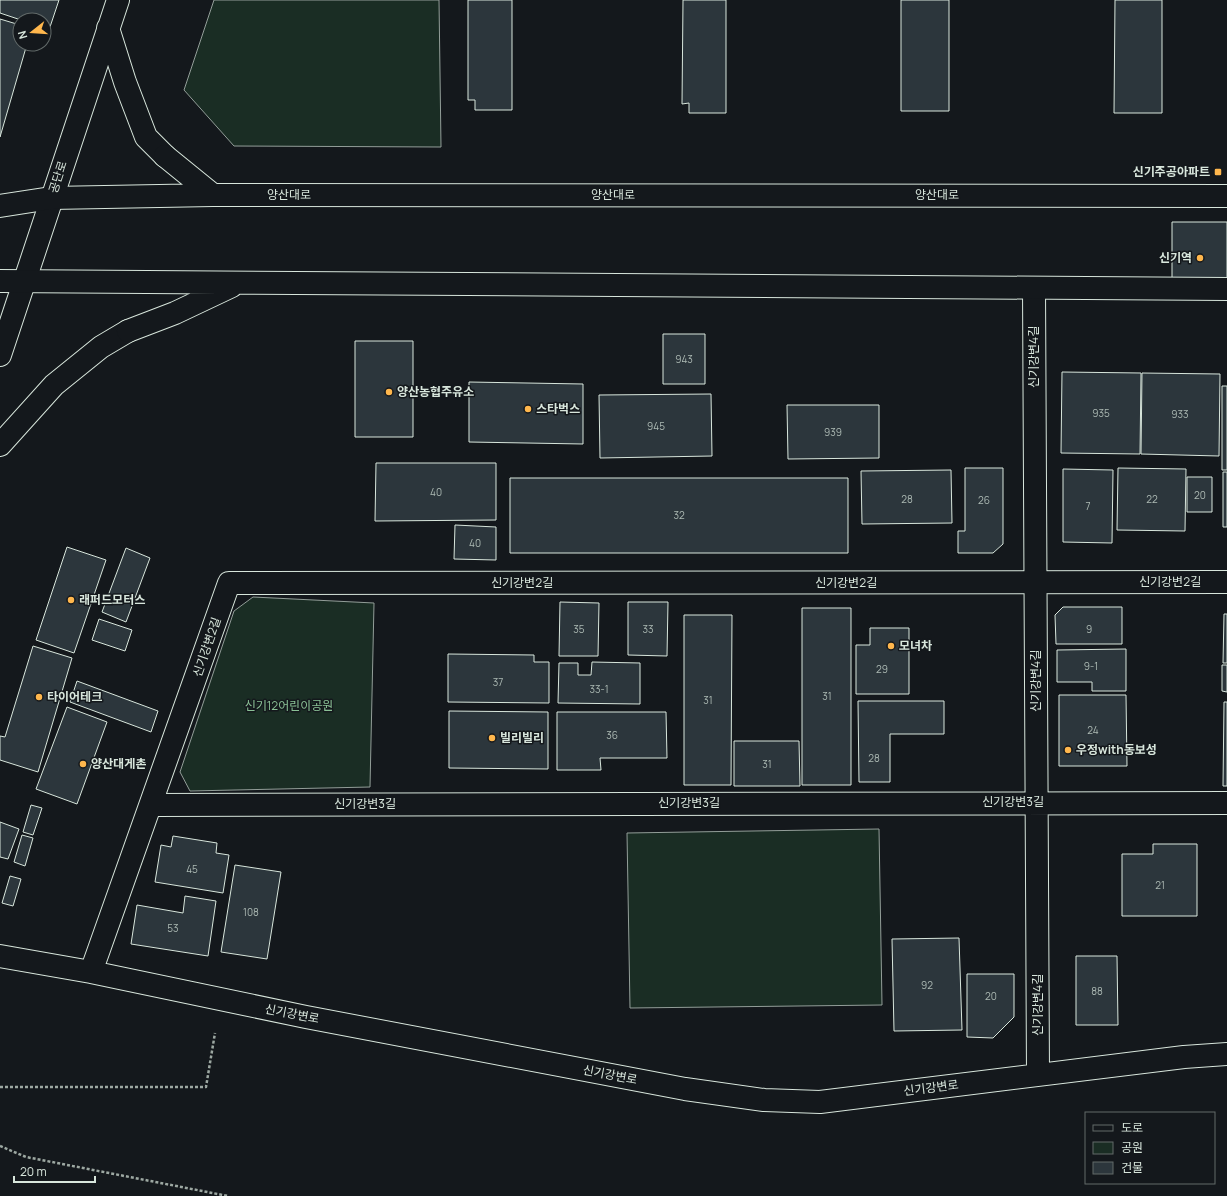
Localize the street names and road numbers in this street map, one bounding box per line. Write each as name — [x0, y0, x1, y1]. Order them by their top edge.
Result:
street label: 공단로 — [44, 158, 71, 195]
street label: 양산대로 — [267, 186, 311, 203]
street label: 양산대로 — [591, 186, 635, 203]
street label: 양산대로 — [915, 186, 959, 203]
street label: 신기강변4길 — [1025, 326, 1042, 388]
street label: 신기강변2길 — [1139, 573, 1201, 590]
street label: 신기강변2길 — [491, 574, 553, 591]
street label: 신기강변2길 — [815, 574, 877, 591]
street label: 신기강변2길 — [188, 615, 225, 679]
street label: 신기강변4길 — [1027, 650, 1044, 712]
street label: 신기강변3길 — [982, 793, 1044, 810]
street label: 신기강변3길 — [658, 794, 720, 811]
street label: 신기강변3길 — [334, 795, 396, 812]
street label: 신기강변4길 — [1029, 974, 1046, 1036]
street label: 신기강변로 — [263, 1000, 321, 1027]
street label: 신기강변로 — [581, 1061, 639, 1088]
street label: 신기강변로 — [903, 1076, 959, 1099]

